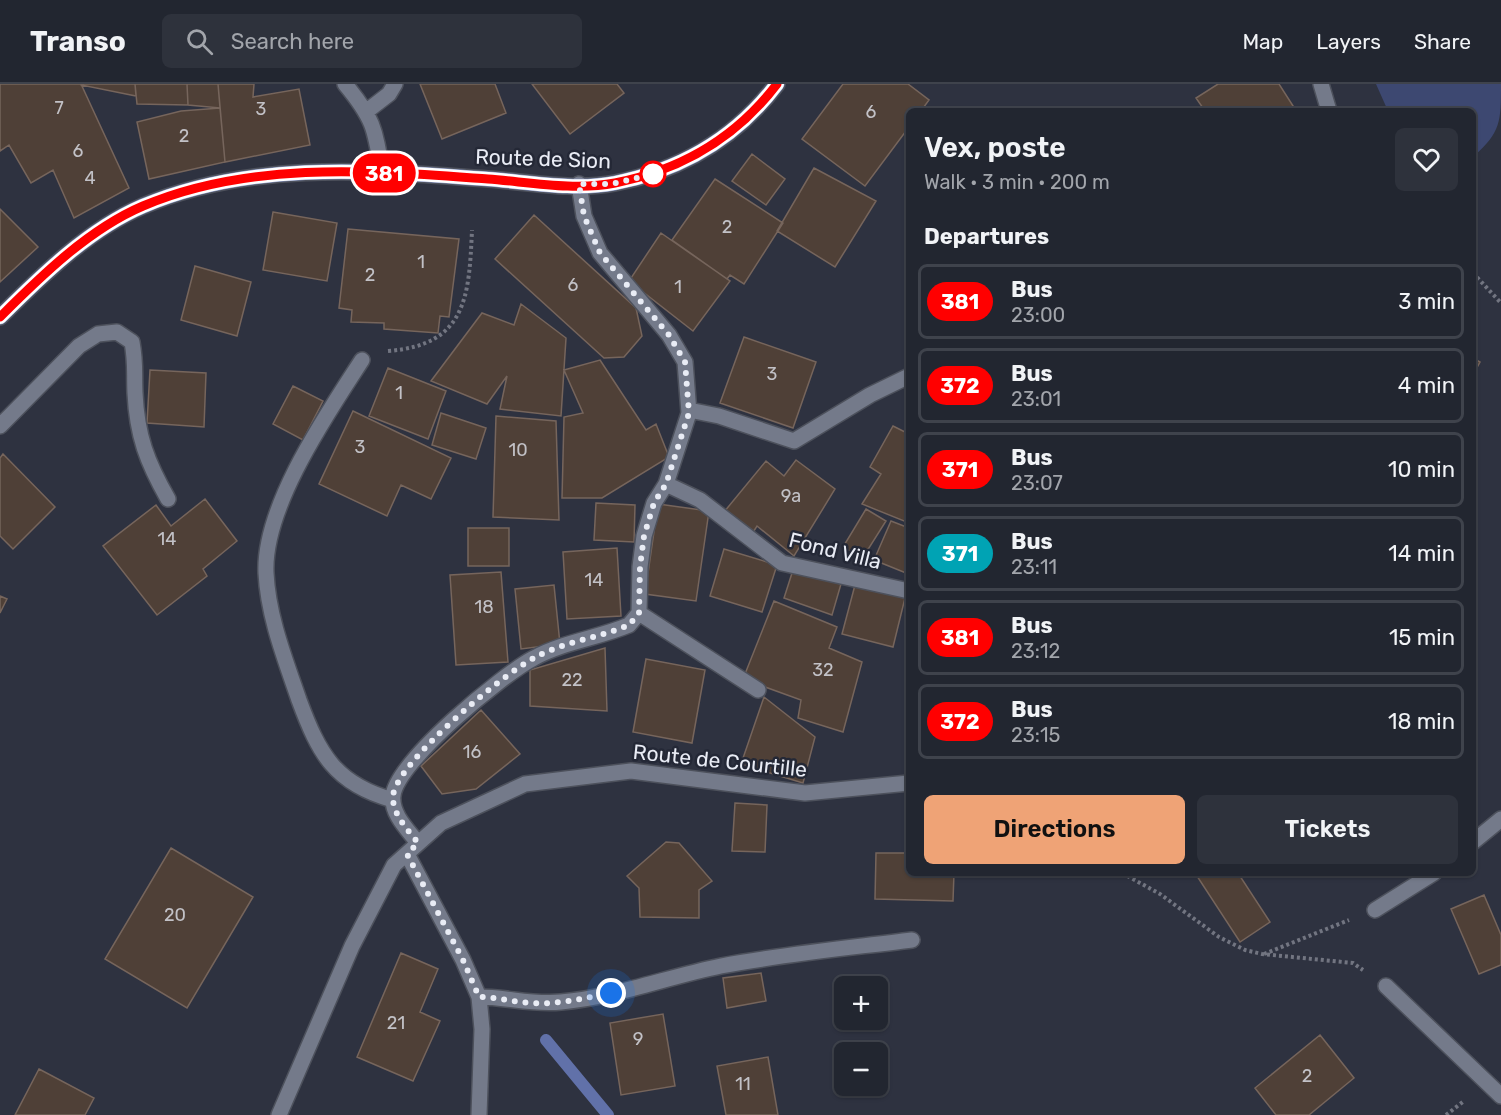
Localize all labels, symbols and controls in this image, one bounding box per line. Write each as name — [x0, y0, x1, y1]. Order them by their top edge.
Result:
search box — [162, 14, 582, 68]
text: Transo — [30, 25, 126, 58]
icon: search — [183, 25, 216, 58]
text: Search here — [231, 28, 354, 55]
text: Map — [1242, 29, 1283, 54]
text: Layers — [1316, 29, 1381, 54]
text: Share — [1414, 29, 1471, 54]
house number: 7 — [54, 97, 64, 119]
house number: 3 — [256, 98, 266, 120]
house number: 6 — [866, 101, 877, 123]
house number: 2 — [179, 125, 189, 147]
button: heart — [1395, 128, 1458, 191]
text: Vex, poste — [924, 131, 1066, 164]
house number: 6 — [73, 140, 84, 162]
street label: Route de Sion — [475, 144, 611, 173]
line badge: 381 — [350, 154, 418, 193]
text: 381 — [365, 161, 403, 186]
unlabelled marker — [640, 161, 666, 187]
house number: 4 — [84, 167, 96, 189]
text: Walk · 3 min · 200 m — [924, 170, 1110, 194]
house number: 2 — [722, 216, 732, 238]
text: Departures — [924, 223, 1049, 250]
house number: 1 — [417, 251, 425, 273]
house number: 2 — [365, 264, 375, 286]
house number: 6 — [568, 274, 579, 296]
house number: 1 — [674, 276, 682, 298]
text: Bus — [1011, 276, 1053, 303]
text: 3 min — [1398, 288, 1455, 315]
text: 381 — [941, 289, 979, 314]
text: 23:00 — [1011, 303, 1065, 327]
text: Bus — [1011, 360, 1053, 387]
house number: 3 — [767, 363, 777, 385]
text: 4 min — [1398, 372, 1455, 399]
text: 372 — [940, 373, 980, 398]
house number: 1 — [395, 382, 403, 404]
text: 23:01 — [1011, 387, 1061, 411]
house number: 3 — [355, 436, 365, 458]
house number: 10 — [508, 439, 528, 461]
text: Bus — [1011, 444, 1053, 471]
text: 10 min — [1388, 456, 1455, 483]
text: 371 — [942, 457, 978, 482]
text: 23:07 — [1011, 471, 1063, 495]
house number: 9a — [781, 485, 801, 507]
street label: Fond Villa — [786, 527, 884, 574]
house number: 14 — [158, 528, 176, 550]
text: Bus — [1011, 528, 1053, 555]
text: 14 min — [1388, 540, 1455, 567]
text: 371 — [942, 541, 978, 566]
text: 23:11 — [1011, 555, 1057, 579]
house number: 14 — [585, 569, 603, 591]
house number: 18 — [474, 596, 494, 618]
text: Bus — [1011, 612, 1053, 639]
text: 15 min — [1389, 624, 1455, 651]
text: 381 — [941, 625, 979, 650]
text: 23:12 — [1011, 639, 1060, 663]
house number: 32 — [812, 659, 834, 681]
house number: 22 — [561, 669, 583, 691]
text: Bus — [1011, 696, 1053, 723]
text: 18 min — [1388, 708, 1455, 735]
text: 372 — [940, 709, 980, 734]
text: 23:15 — [1011, 723, 1060, 747]
street label: Route de Courtille — [632, 739, 808, 782]
house number: 16 — [463, 741, 481, 763]
button: Directions — [924, 795, 1185, 864]
button: Tickets — [1197, 795, 1458, 864]
house number: 20 — [164, 904, 186, 926]
map controls — [834, 976, 888, 1096]
button: + — [834, 976, 888, 1030]
your location — [596, 978, 626, 1008]
house number: 21 — [387, 1012, 405, 1034]
house number: 9 — [633, 1028, 643, 1050]
button: − — [834, 1042, 888, 1096]
house number: 2 — [1302, 1065, 1312, 1087]
house number: 11 — [735, 1073, 751, 1095]

